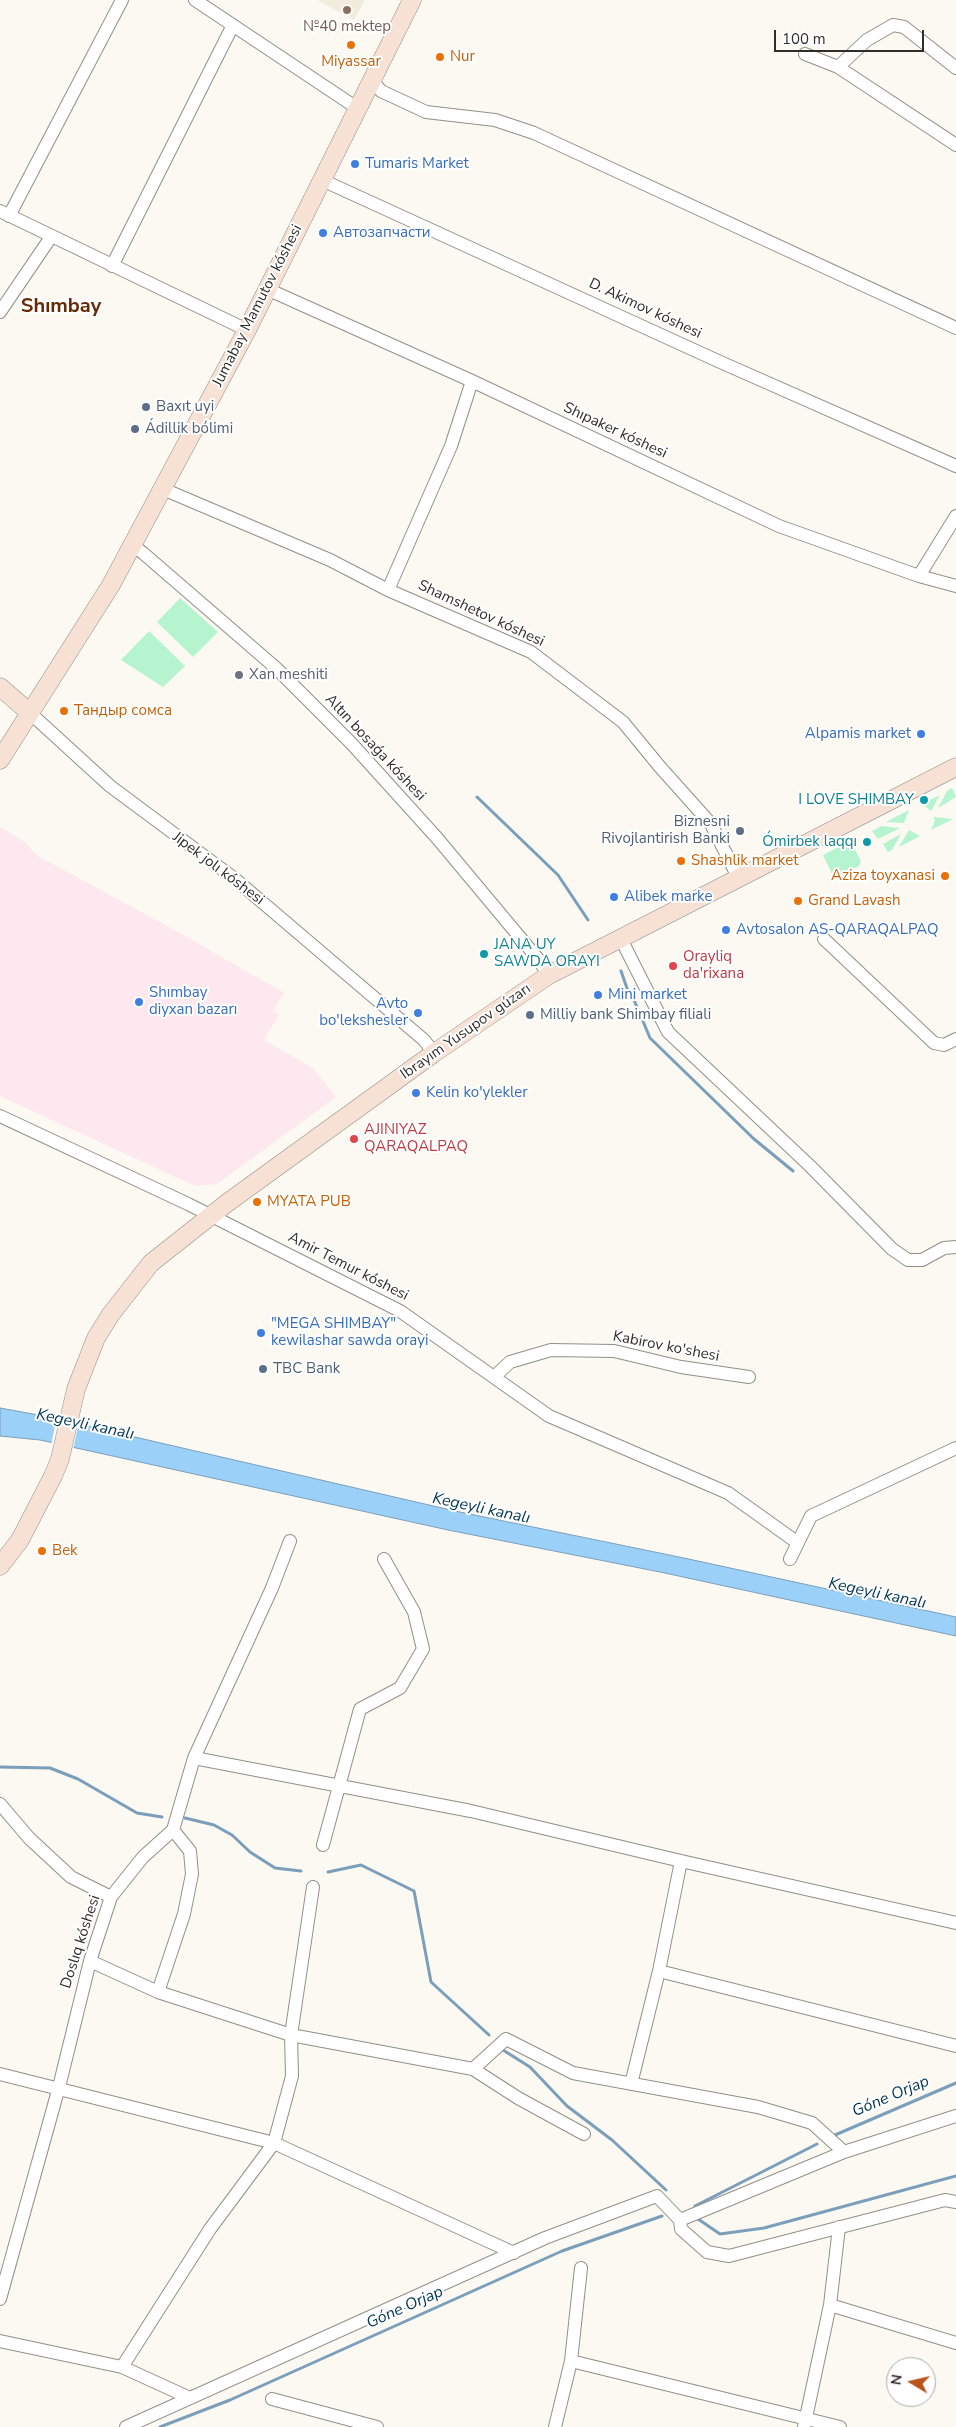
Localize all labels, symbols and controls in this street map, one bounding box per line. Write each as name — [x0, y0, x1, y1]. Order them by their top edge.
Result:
marker: №40 mektep — [341, 4, 353, 16]
place label: №40 mektep — [303, 18, 391, 36]
scale bar — [776, 20, 926, 52]
text: 100 m — [782, 29, 826, 49]
marker: Miyassar — [345, 39, 357, 51]
place label: Nur — [450, 48, 475, 66]
marker: Nur — [434, 51, 446, 63]
place label: Miyassar — [321, 53, 381, 71]
place label: Tumaris Market — [365, 155, 469, 173]
marker: Tumaris Market — [349, 158, 361, 170]
street label: Jumabay Mamutov kóshesi — [209, 222, 307, 390]
place label: Автозапчасти — [333, 224, 431, 242]
marker: Автозапчасти — [317, 227, 329, 239]
street label: D. Akimov kóshesi — [586, 275, 704, 343]
district label: Shımbay — [21, 295, 101, 319]
place label: Baxıt uyi — [156, 398, 214, 416]
street label: Shıpaker kóshesi — [560, 399, 670, 463]
marker: Baxıt uyi — [140, 401, 152, 413]
place label: Ádillik bólimi — [145, 420, 233, 438]
marker: Ádillik bólimi — [129, 423, 141, 435]
street label: Shamshetov kóshesi — [415, 577, 547, 651]
place label: Xan meshiti — [249, 666, 328, 684]
marker: Xan meshiti — [233, 669, 245, 681]
street label: Altın bosaǵa kóshesi — [321, 691, 429, 805]
place label: Тандыр сомса — [74, 702, 172, 720]
marker: Тандыр сомса — [58, 705, 70, 717]
place label: Alpamis market — [805, 725, 911, 743]
marker: Alpamis market — [915, 728, 927, 740]
place label: I LOVE SHIMBAY — [798, 791, 914, 809]
marker: I LOVE SHIMBAY — [918, 794, 930, 806]
place label: Biznesni Rivojlantirish Banki — [601, 813, 730, 848]
marker: Biznesni Rivojlantirish Banki — [734, 825, 746, 837]
street label: Jipek jolı kóshesi — [169, 829, 267, 909]
place label: Ómirbek laqqı — [762, 833, 857, 851]
marker: Ómirbek laqqı — [861, 836, 873, 848]
place label: Shashlik market — [691, 852, 798, 870]
marker: Shashlik market — [675, 855, 687, 867]
place label: Aziza toyxanasi — [831, 867, 935, 885]
marker: Aziza toyxanasi — [939, 870, 951, 882]
place label: Alibek marke — [624, 888, 712, 906]
marker: Alibek marke — [608, 891, 620, 903]
place label: Grand Lavash — [808, 892, 901, 910]
marker: Grand Lavash — [792, 895, 804, 907]
place label: Avtosalon AS-QARAQALPAQ — [736, 921, 939, 939]
marker: Avtosalon AS-QARAQALPAQ — [720, 924, 732, 936]
place label: JANA UY SAWDA ORAYI — [494, 936, 600, 971]
marker: JANA UY SAWDA ORAYI — [478, 948, 490, 960]
place label: Orayliq da'rixana — [683, 948, 744, 983]
marker: Orayliq da'rixana — [667, 960, 679, 972]
street label: Ibrayım Yusupov gúzarı — [397, 980, 535, 1084]
place label: Shımbay diyxan bazarı — [149, 984, 237, 1019]
place label: Mini market — [608, 986, 687, 1004]
marker: Mini market — [592, 989, 604, 1001]
place label: Avto bo'lekshesler — [319, 995, 408, 1030]
marker: Shımbay diyxan bazarı — [133, 996, 145, 1008]
place label: Milliy bank Shimbay filiali — [540, 1006, 711, 1024]
marker: Avto bo'lekshesler — [412, 1007, 424, 1019]
marker: Milliy bank Shimbay filiali — [524, 1009, 536, 1021]
place label: Kelin ko'ylekler — [426, 1084, 528, 1102]
marker: Kelin ko'ylekler — [410, 1087, 422, 1099]
place label: AJINIYAZ QARAQALPAQ — [364, 1121, 468, 1156]
marker: AJINIYAZ QARAQALPAQ — [348, 1133, 360, 1145]
place label: MYATA PUB — [267, 1193, 351, 1211]
marker: MYATA PUB — [251, 1196, 263, 1208]
street label: Amir Temur kóshesi — [285, 1229, 411, 1305]
place label: "MEGA SHIMBAY" kewilashar sawda orayi — [271, 1315, 428, 1350]
marker: "MEGA SHIMBAY" kewilashar sawda orayi — [255, 1327, 267, 1339]
street label: Kabirov ko'shesi — [611, 1328, 721, 1366]
place label: TBC Bank — [273, 1360, 340, 1378]
marker: TBC Bank — [257, 1363, 269, 1375]
water label: Kegeyli kanalı — [34, 1405, 136, 1445]
water label: Kegeyli kanalı — [430, 1489, 532, 1529]
place label: Bek — [52, 1542, 78, 1560]
marker: Bek — [36, 1545, 48, 1557]
water label: Kegeyli kanalı — [826, 1574, 928, 1614]
street label: Doslıq kóshesi — [57, 1893, 105, 1991]
water label: Góne Orjap — [850, 2072, 932, 2122]
water label: Góne Orjap — [364, 2283, 446, 2333]
north arrow — [886, 2357, 936, 2407]
text: N — [886, 2373, 907, 2386]

